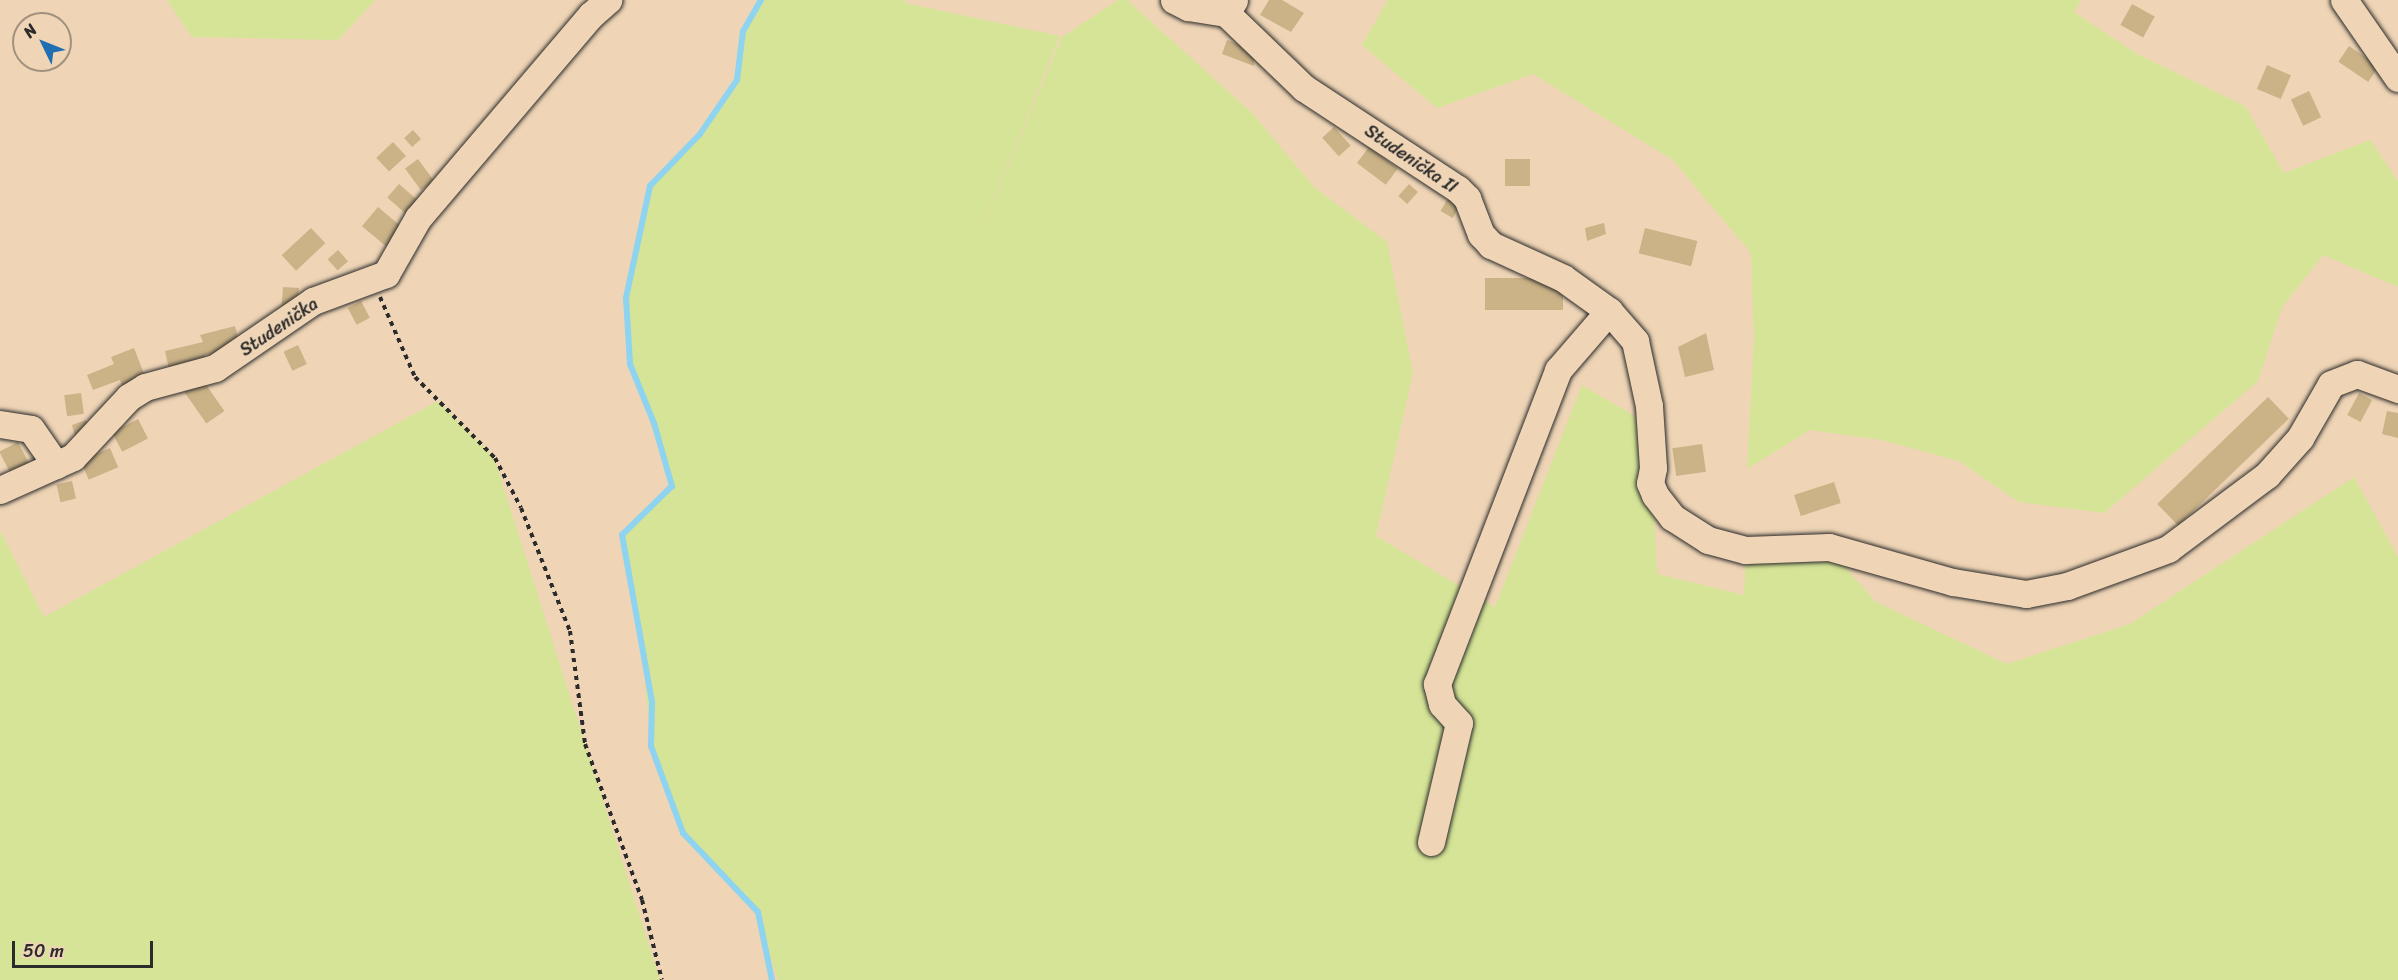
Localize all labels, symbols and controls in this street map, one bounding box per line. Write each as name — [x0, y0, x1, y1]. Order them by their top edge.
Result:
north arrow — [12, 12, 72, 72]
text: N — [16, 17, 44, 45]
street label: Studenička II — [1361, 120, 1461, 198]
street label: Studenička — [236, 293, 322, 361]
scale bar — [15, 929, 156, 967]
text: 50 m — [23, 935, 64, 967]

